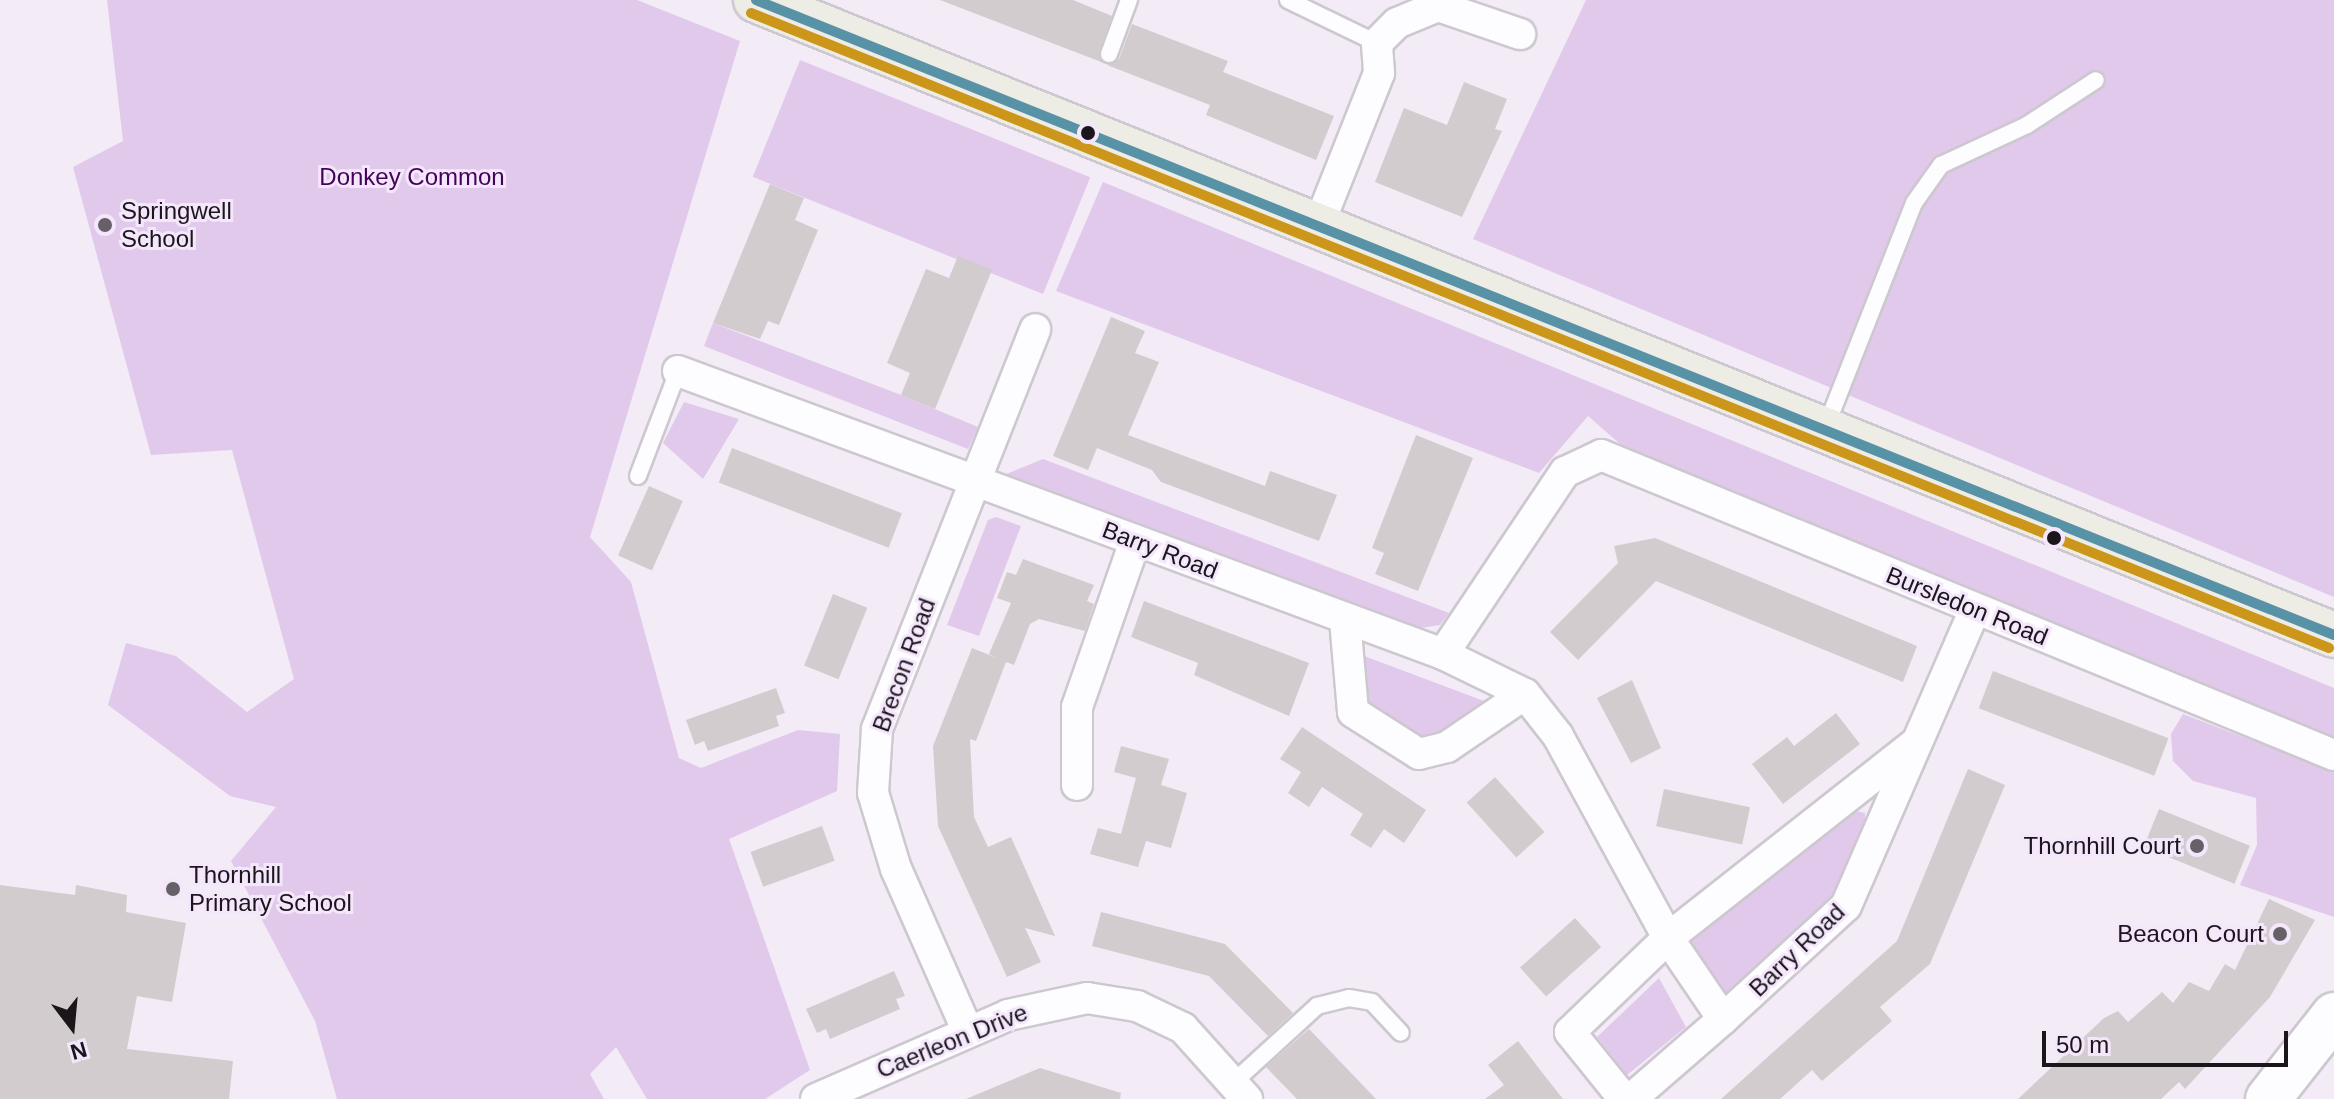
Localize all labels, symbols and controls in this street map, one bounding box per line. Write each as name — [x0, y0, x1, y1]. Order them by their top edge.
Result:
unlabelled marker — [1080, 125, 1096, 141]
park label: Donkey Common — [319, 163, 505, 191]
place label: Springwell School — [121, 197, 232, 253]
marker: Springwell School — [96, 216, 114, 234]
street label: Barry Road — [1098, 515, 1222, 585]
unlabelled marker — [2046, 530, 2062, 546]
street label: Bursledon Road — [1882, 560, 2052, 652]
street label: Brecon Road — [867, 594, 941, 736]
place label: Thornhill Court — [2024, 832, 2181, 860]
marker: Thornhill Court — [2188, 837, 2206, 855]
place label: Thornhill Primary School — [189, 861, 352, 917]
marker: Thornhill Primary School — [164, 880, 182, 898]
street label: Barry Road — [1743, 897, 1851, 1003]
place label: Beacon Court — [2117, 920, 2264, 948]
marker: Beacon Court — [2271, 925, 2289, 943]
north arrow — [32, 987, 112, 1067]
street label: Caerleon Drive — [872, 998, 1032, 1084]
scale bar — [2046, 1015, 2292, 1065]
text: 50 m — [2056, 1031, 2109, 1058]
text: N — [68, 1036, 90, 1065]

